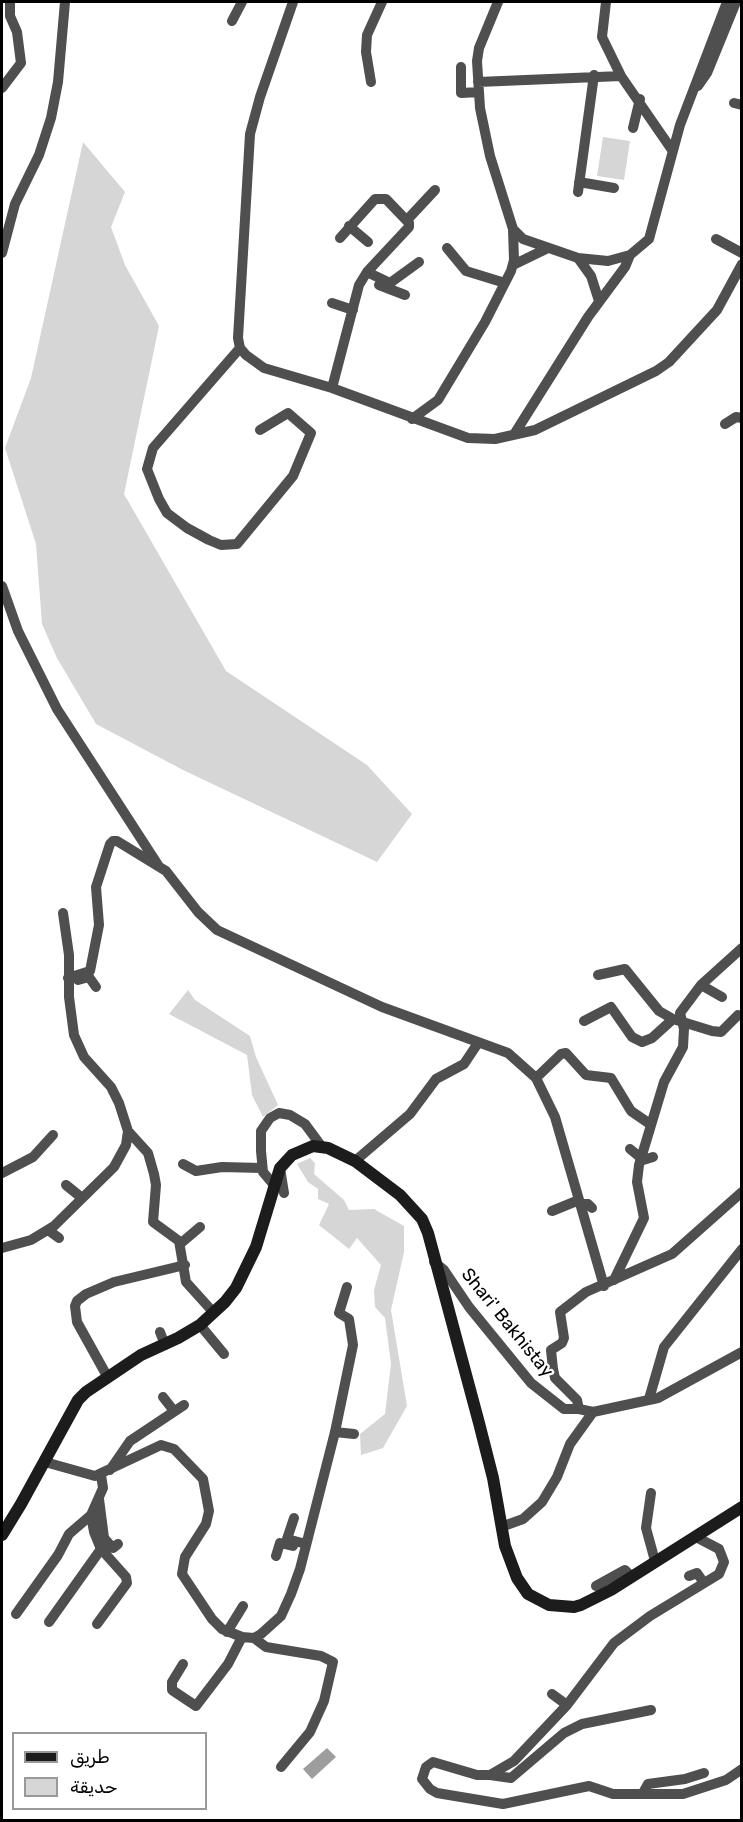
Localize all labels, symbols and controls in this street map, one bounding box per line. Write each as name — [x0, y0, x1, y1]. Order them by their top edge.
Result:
street label: Shari' Bakhistay — [456, 1264, 558, 1382]
legend — [12, 1732, 207, 1810]
text: طريق — [70, 1746, 110, 1768]
text: حديقة — [70, 1776, 117, 1798]

